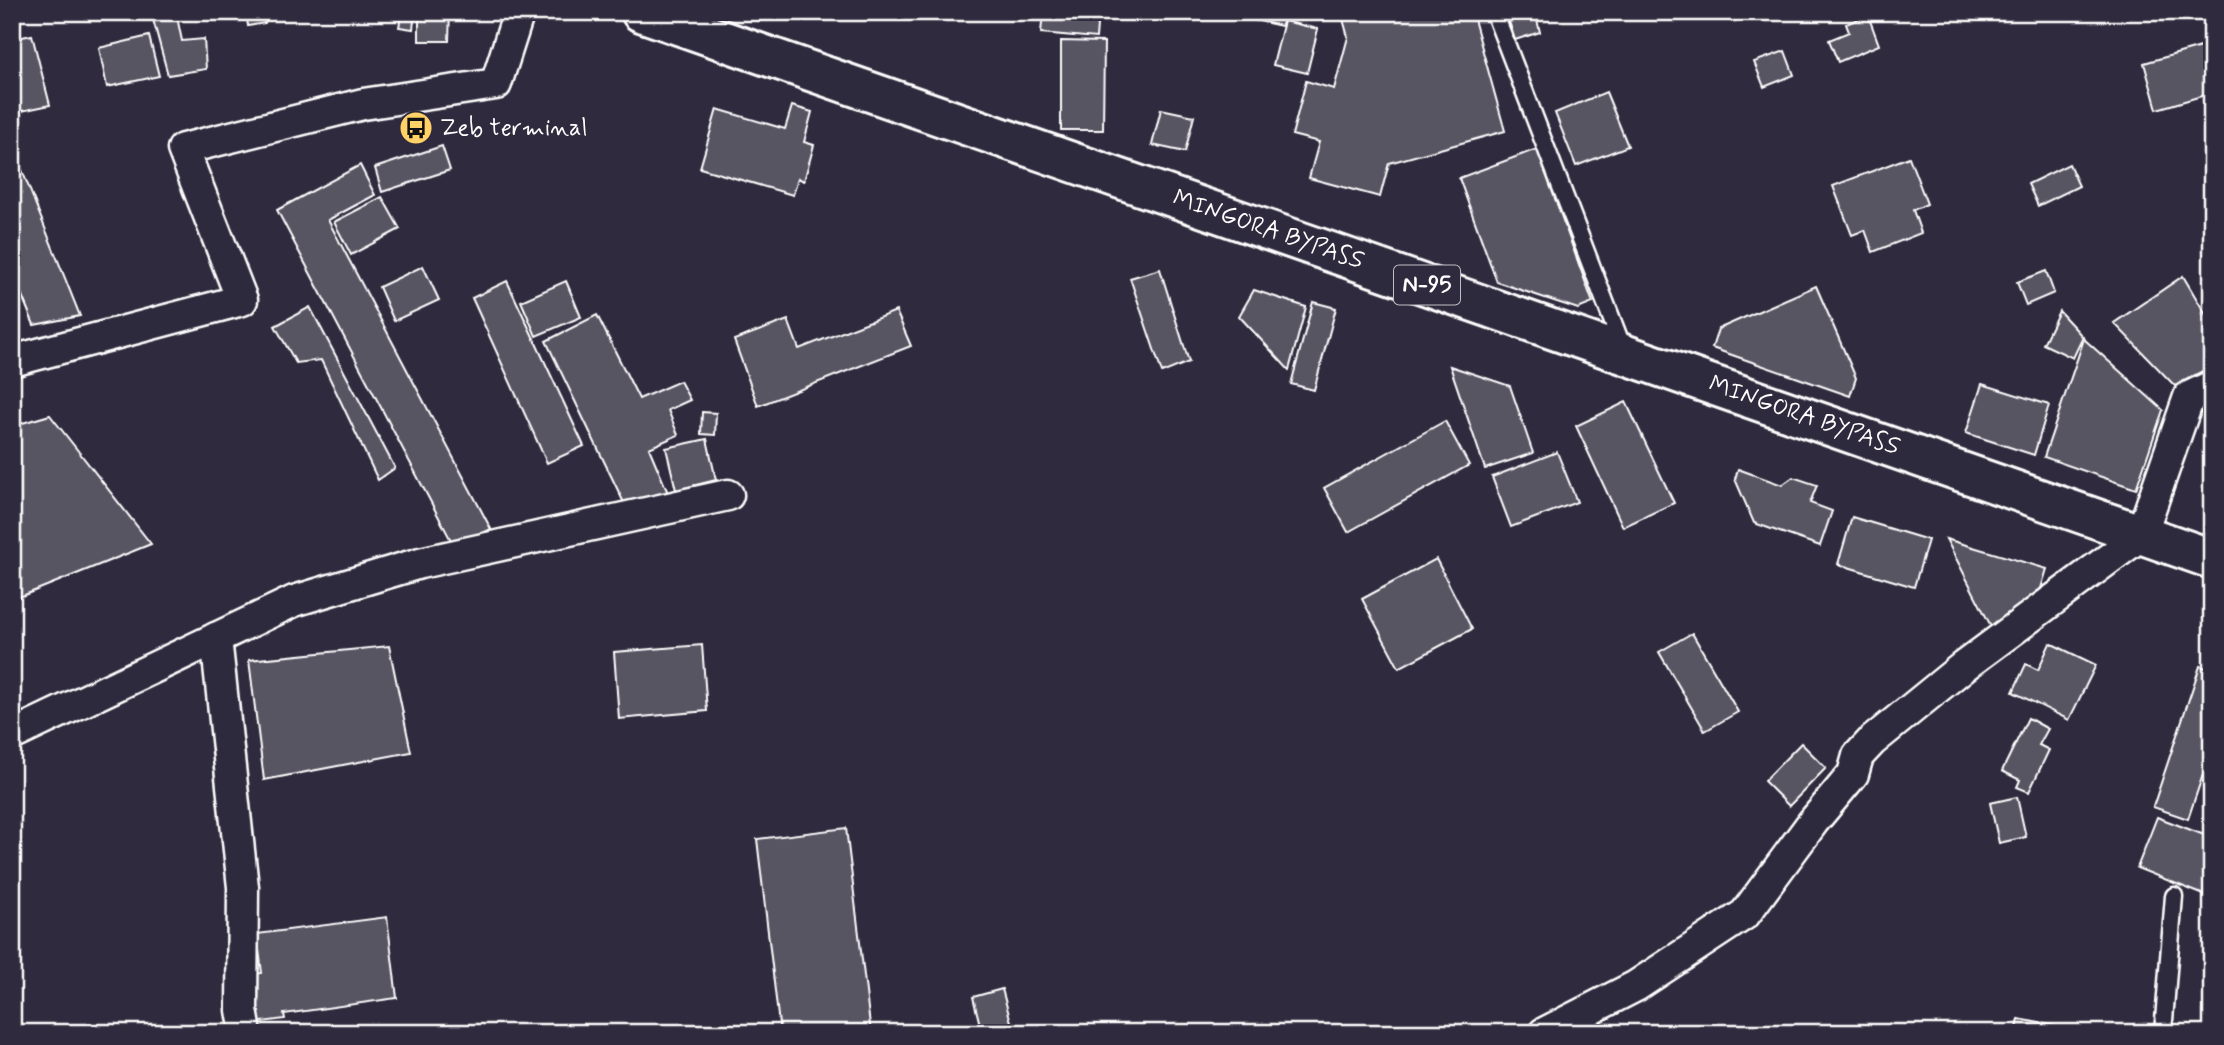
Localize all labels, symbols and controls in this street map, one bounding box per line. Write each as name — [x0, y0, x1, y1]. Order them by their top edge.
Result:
bus stop icon: Zeb terminal — [397, 109, 435, 147]
place label: Zeb terminal — [440, 113, 587, 144]
street label: MINGORA BYPASS — [1168, 183, 1368, 277]
road number: N-95 — [1394, 266, 1460, 304]
street label: MINGORA BYPASS — [1704, 369, 1904, 463]

